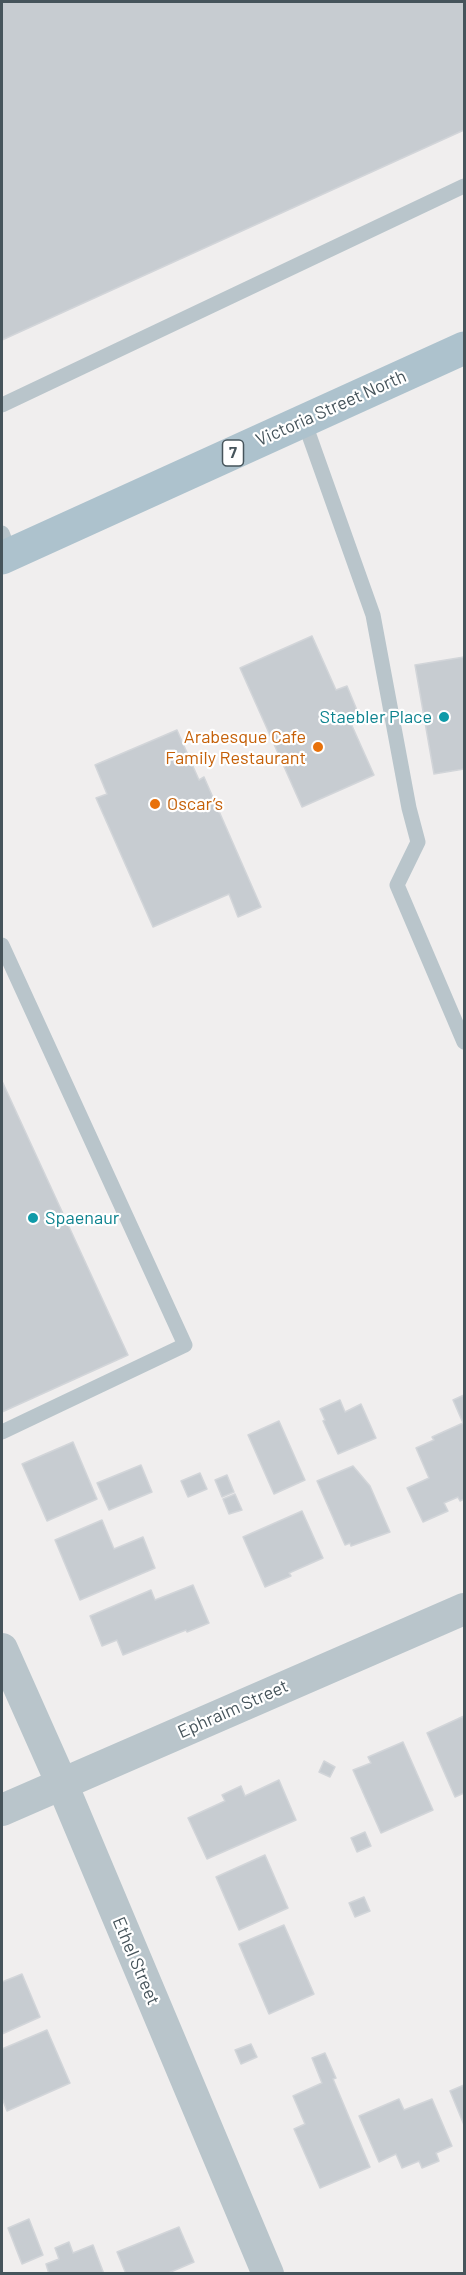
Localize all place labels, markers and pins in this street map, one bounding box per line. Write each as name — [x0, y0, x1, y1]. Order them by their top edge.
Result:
place label: Staebler Place — [320, 706, 432, 728]
marker: Staebler Place — [437, 710, 451, 724]
place label: Arabesque Cafe Family Restaurant — [165, 726, 306, 768]
marker: Arabesque Cafe Family Restaurant — [311, 740, 325, 754]
place label: Oscar’s — [167, 793, 223, 815]
marker: Oscar’s — [148, 797, 162, 811]
place label: Spaenaur — [45, 1207, 119, 1229]
marker: Spaenaur — [26, 1211, 40, 1225]

